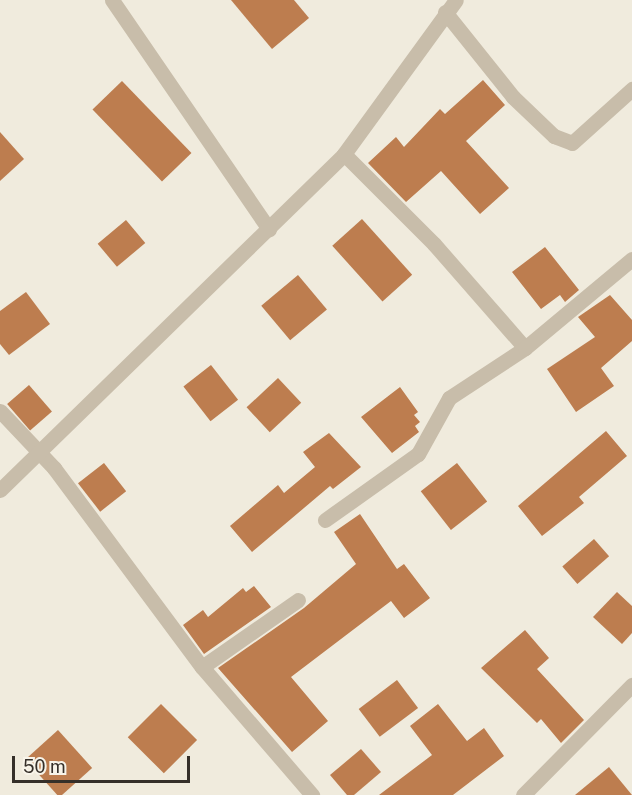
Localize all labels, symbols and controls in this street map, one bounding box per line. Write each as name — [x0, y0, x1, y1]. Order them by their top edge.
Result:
scale bar — [15, 744, 194, 782]
text: 50 m — [23, 756, 66, 777]

